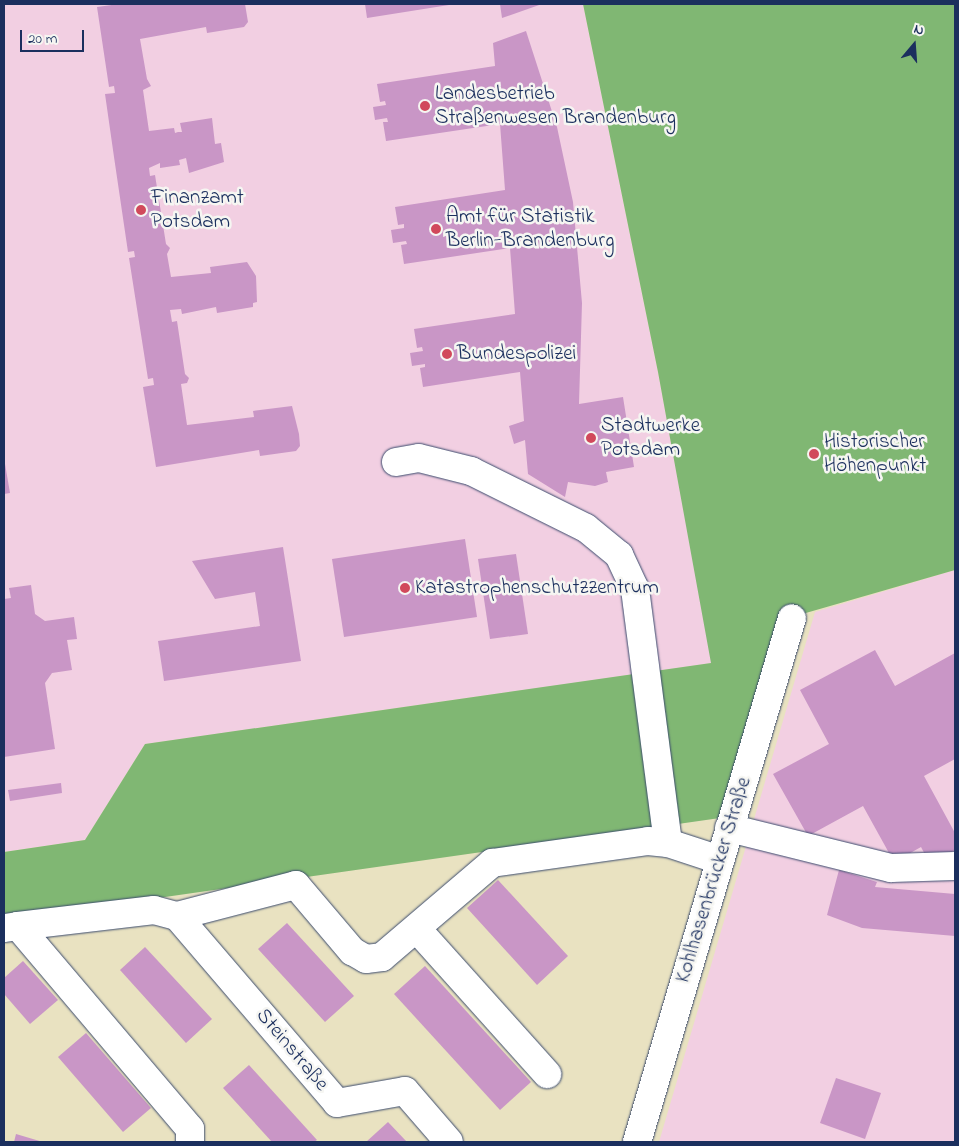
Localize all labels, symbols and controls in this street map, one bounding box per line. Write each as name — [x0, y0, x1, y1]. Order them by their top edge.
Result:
text: N — [911, 19, 927, 42]
scale bar — [22, 20, 86, 52]
north arrow — [889, 20, 939, 70]
text: 20 m — [28, 28, 57, 50]
place label: Landesbetrieb Straßenwesen Brandenburg — [435, 81, 676, 131]
marker: Landesbetrieb Straßenwesen Brandenburg — [419, 100, 431, 112]
place label: Finanzamt Potsdam — [151, 185, 244, 235]
marker: Finanzamt Potsdam — [135, 204, 147, 216]
place label: Amt für Statistik Berlin-Brandenburg — [446, 204, 614, 254]
marker: Amt für Statistik Berlin-Brandenburg — [430, 223, 442, 235]
place label: Bundespolizei — [457, 341, 576, 367]
marker: Bundespolizei — [441, 348, 453, 360]
place label: Stadtwerke Potsdam — [601, 413, 700, 463]
place label: Historischer Höhenpunkt — [824, 429, 926, 479]
marker: Stadtwerke Potsdam — [585, 432, 597, 444]
marker: Historischer Höhenpunkt — [808, 448, 820, 460]
place label: Katastrophenschutzzentrum — [415, 575, 659, 601]
marker: Katastrophenschutzzentrum — [399, 582, 411, 594]
street label: Kohlhasenbrücker Straße — [671, 774, 757, 986]
street label: Steinstraße — [250, 1004, 334, 1096]

